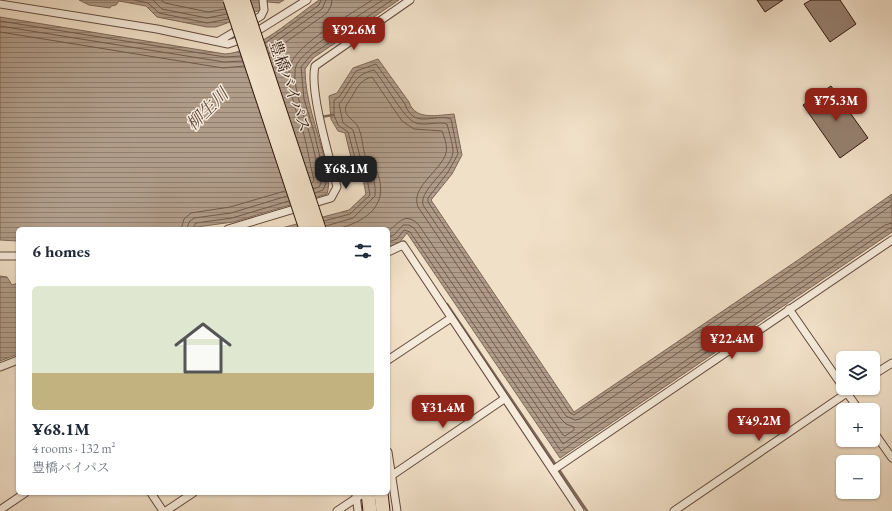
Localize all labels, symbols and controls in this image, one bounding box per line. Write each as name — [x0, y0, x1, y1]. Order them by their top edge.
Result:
pin: ¥92.6M — [321, 17, 387, 51]
text: ¥92.6M — [332, 21, 376, 38]
street label: 豊橋バイパス — [264, 37, 316, 135]
water label: 柳生川 — [181, 82, 234, 135]
pin: ¥75.3M — [803, 88, 869, 122]
text: ¥75.3M — [814, 92, 858, 109]
pin: ¥68.1M — [313, 156, 379, 190]
text: ¥68.1M — [324, 160, 368, 177]
text: 6 homes — [32, 240, 90, 262]
icon: filters — [352, 240, 374, 262]
icon: home — [167, 312, 239, 384]
pin: ¥22.4M — [699, 326, 765, 360]
text: ¥22.4M — [710, 330, 754, 347]
map controls — [836, 351, 880, 499]
button: layers — [836, 351, 880, 395]
pin: ¥31.4M — [410, 395, 476, 429]
text: ¥31.4M — [421, 399, 465, 416]
button: + — [836, 403, 880, 447]
pin: ¥49.2M — [726, 408, 792, 442]
text: ¥49.2M — [737, 412, 781, 429]
text: ¥68.1M — [32, 418, 90, 440]
text: 4 rooms · 132 m² — [32, 440, 116, 457]
button: − — [836, 455, 880, 499]
text: 豊橋バイパス — [32, 459, 110, 476]

